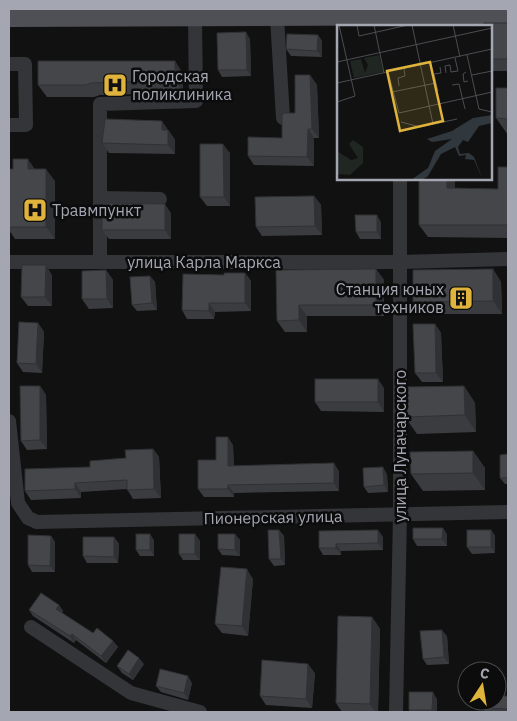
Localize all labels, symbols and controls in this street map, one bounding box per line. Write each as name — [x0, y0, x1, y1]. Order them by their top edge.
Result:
inset map — [337, 25, 492, 180]
place label: Городская поликлиника — [132, 66, 232, 104]
hospital icon: Городская поликлиника — [102, 72, 128, 98]
hospital icon: Травмпункт — [22, 197, 48, 223]
place label: Травмпункт — [52, 200, 142, 220]
street label: улица Карла Маркса — [127, 252, 281, 272]
place label: Станция юных техников — [336, 279, 444, 317]
building icon: Станция юных техников — [448, 285, 474, 311]
street label: улица Луначарского — [390, 370, 410, 522]
street label: Пионерская улица — [203, 506, 343, 528]
north arrow — [457, 661, 507, 711]
text: С — [478, 664, 491, 683]

